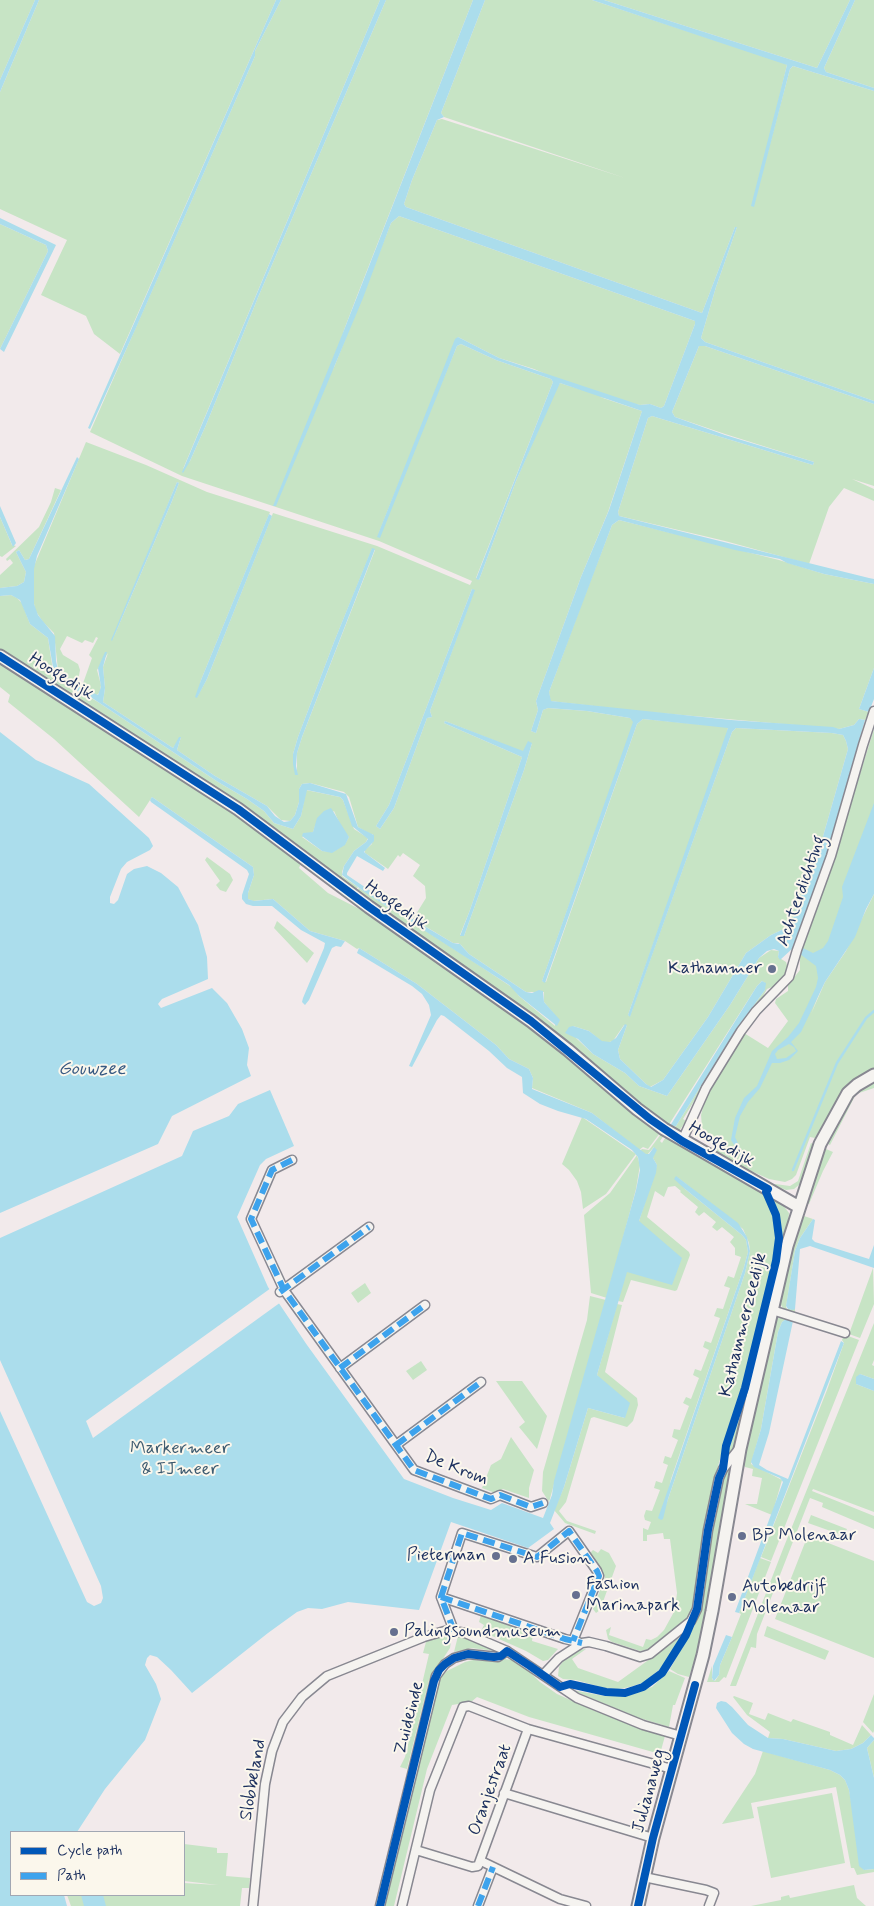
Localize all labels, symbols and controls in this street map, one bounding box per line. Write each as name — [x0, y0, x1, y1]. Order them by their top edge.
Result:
street label: Hoogedijk — [24, 649, 98, 705]
street label: Achterdichting — [773, 833, 831, 949]
street label: Hoogedijk — [360, 876, 432, 936]
place label: Kathammer — [668, 958, 762, 980]
marker: Kathammer — [766, 963, 778, 975]
water label: Gouwzee — [58, 1059, 126, 1081]
street label: Hoogedijk — [684, 1117, 758, 1173]
street label: Kathammerzeedijk — [716, 1251, 772, 1399]
park label: Markermeer & IJmeer — [130, 1438, 230, 1480]
street label: De Krom — [421, 1447, 491, 1491]
place label: BP Molenaar — [752, 1525, 856, 1547]
marker: BP Molenaar — [736, 1530, 748, 1542]
place label: Pieterman — [407, 1545, 486, 1567]
place label: A Fusion — [523, 1548, 591, 1570]
marker: Pieterman — [490, 1550, 502, 1562]
marker: A Fusion — [507, 1553, 519, 1565]
place label: Fashion Marinapark — [586, 1574, 680, 1616]
place label: Autobedrijf Molenaar — [742, 1576, 827, 1618]
marker: Fashion Marinapark — [570, 1589, 582, 1601]
marker: Autobedrijf Molenaar — [726, 1591, 738, 1603]
place label: Palingsoundmuseum — [404, 1621, 561, 1643]
marker: Palingsoundmuseum — [388, 1626, 400, 1638]
street label: Zuideinde — [390, 1679, 430, 1757]
street label: Slobbeland — [236, 1738, 272, 1822]
street label: Oranjestraat — [464, 1741, 518, 1839]
street label: Julianaweg — [628, 1747, 672, 1835]
legend — [10, 1831, 185, 1896]
text: Cycle path — [57, 1841, 122, 1861]
text: Path — [57, 1866, 86, 1886]

